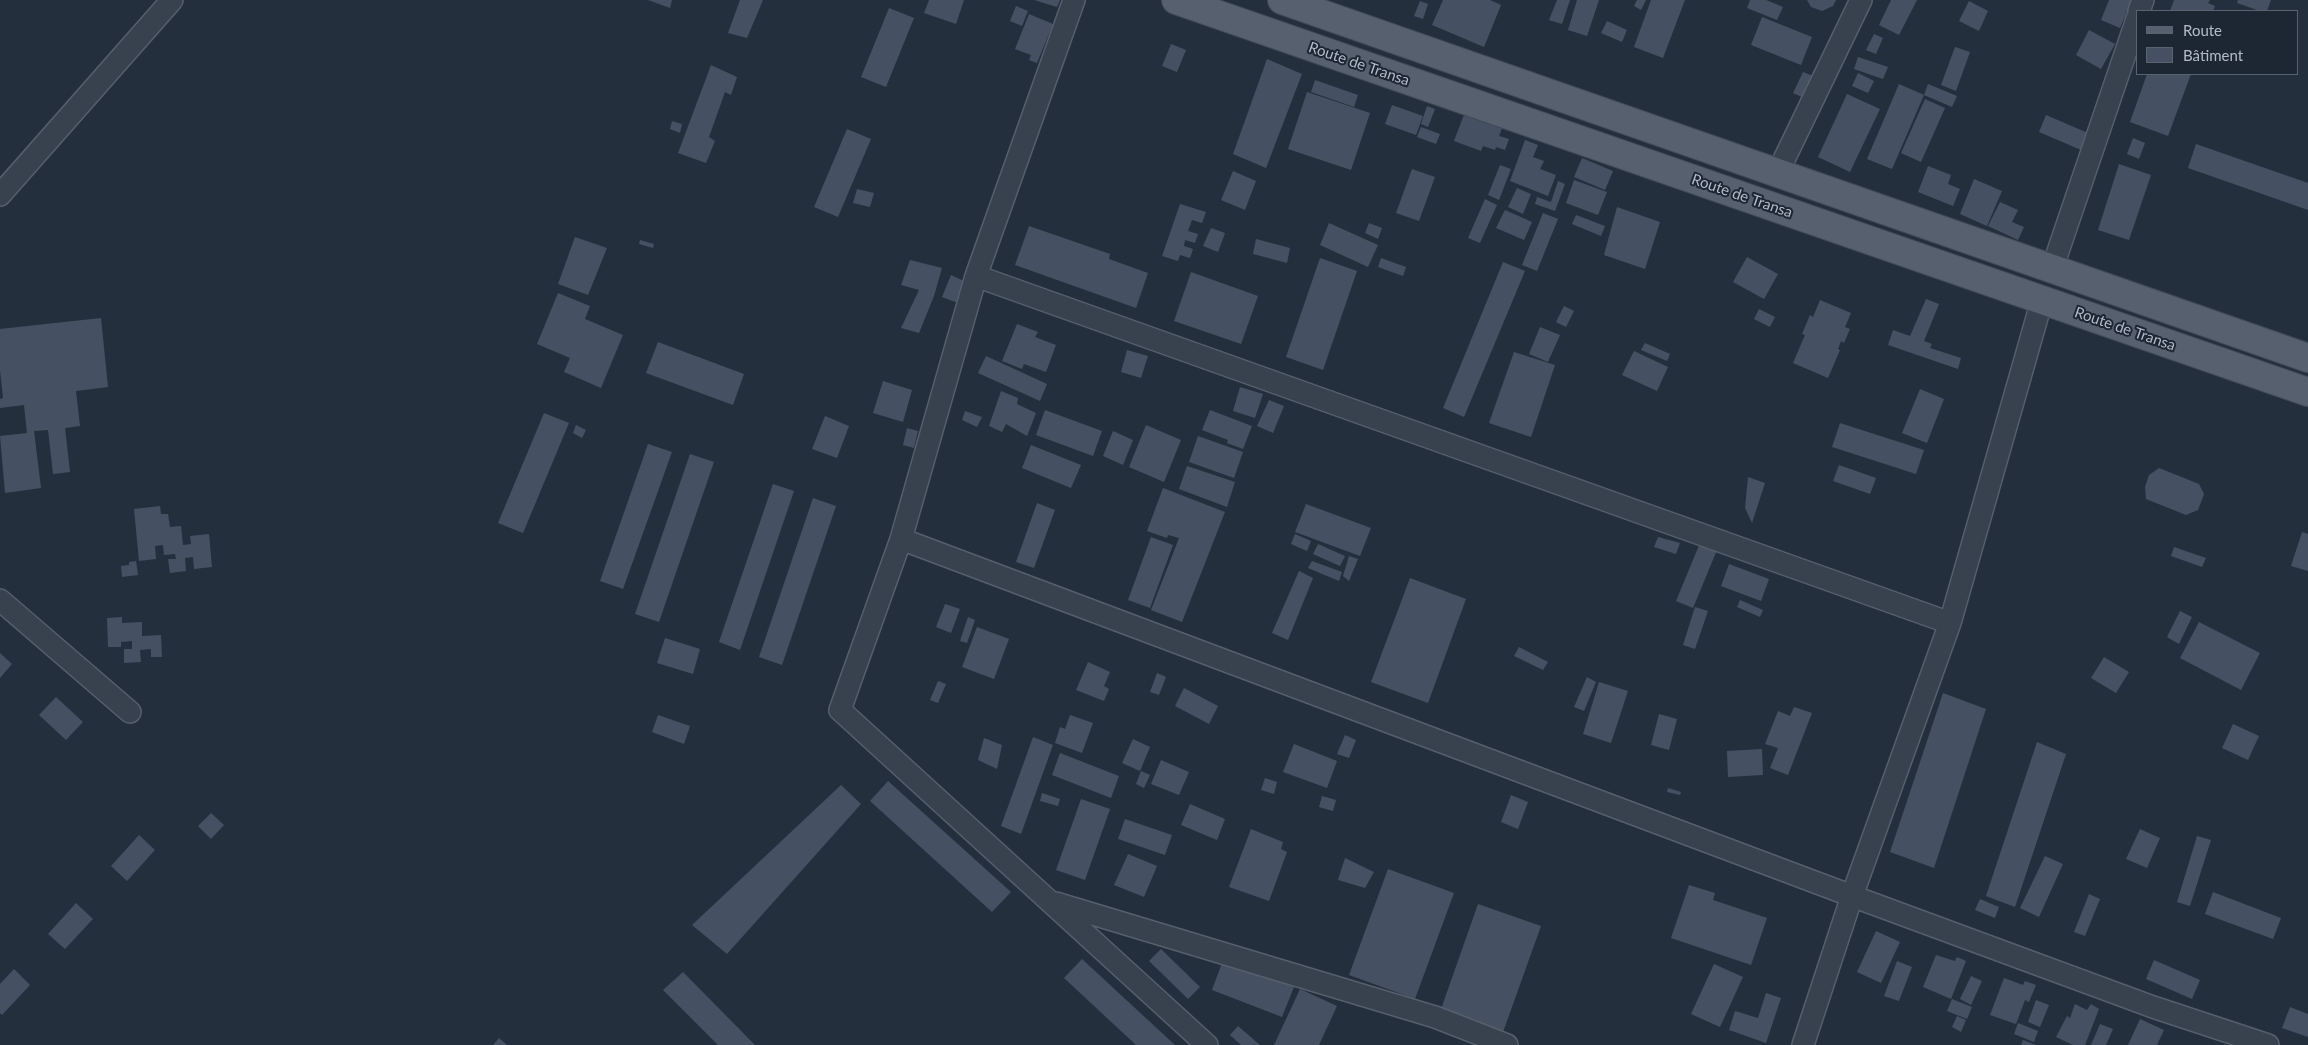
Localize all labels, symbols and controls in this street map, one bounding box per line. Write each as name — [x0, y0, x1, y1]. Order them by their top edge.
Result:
legend — [2136, 10, 2298, 75]
text: Route — [2183, 21, 2222, 39]
street label: Route de Transa — [1306, 38, 1412, 90]
text: Bâtiment — [2183, 46, 2243, 64]
street label: Route de Transa — [1689, 170, 1795, 222]
street label: Route de Transa — [2072, 303, 2178, 355]

